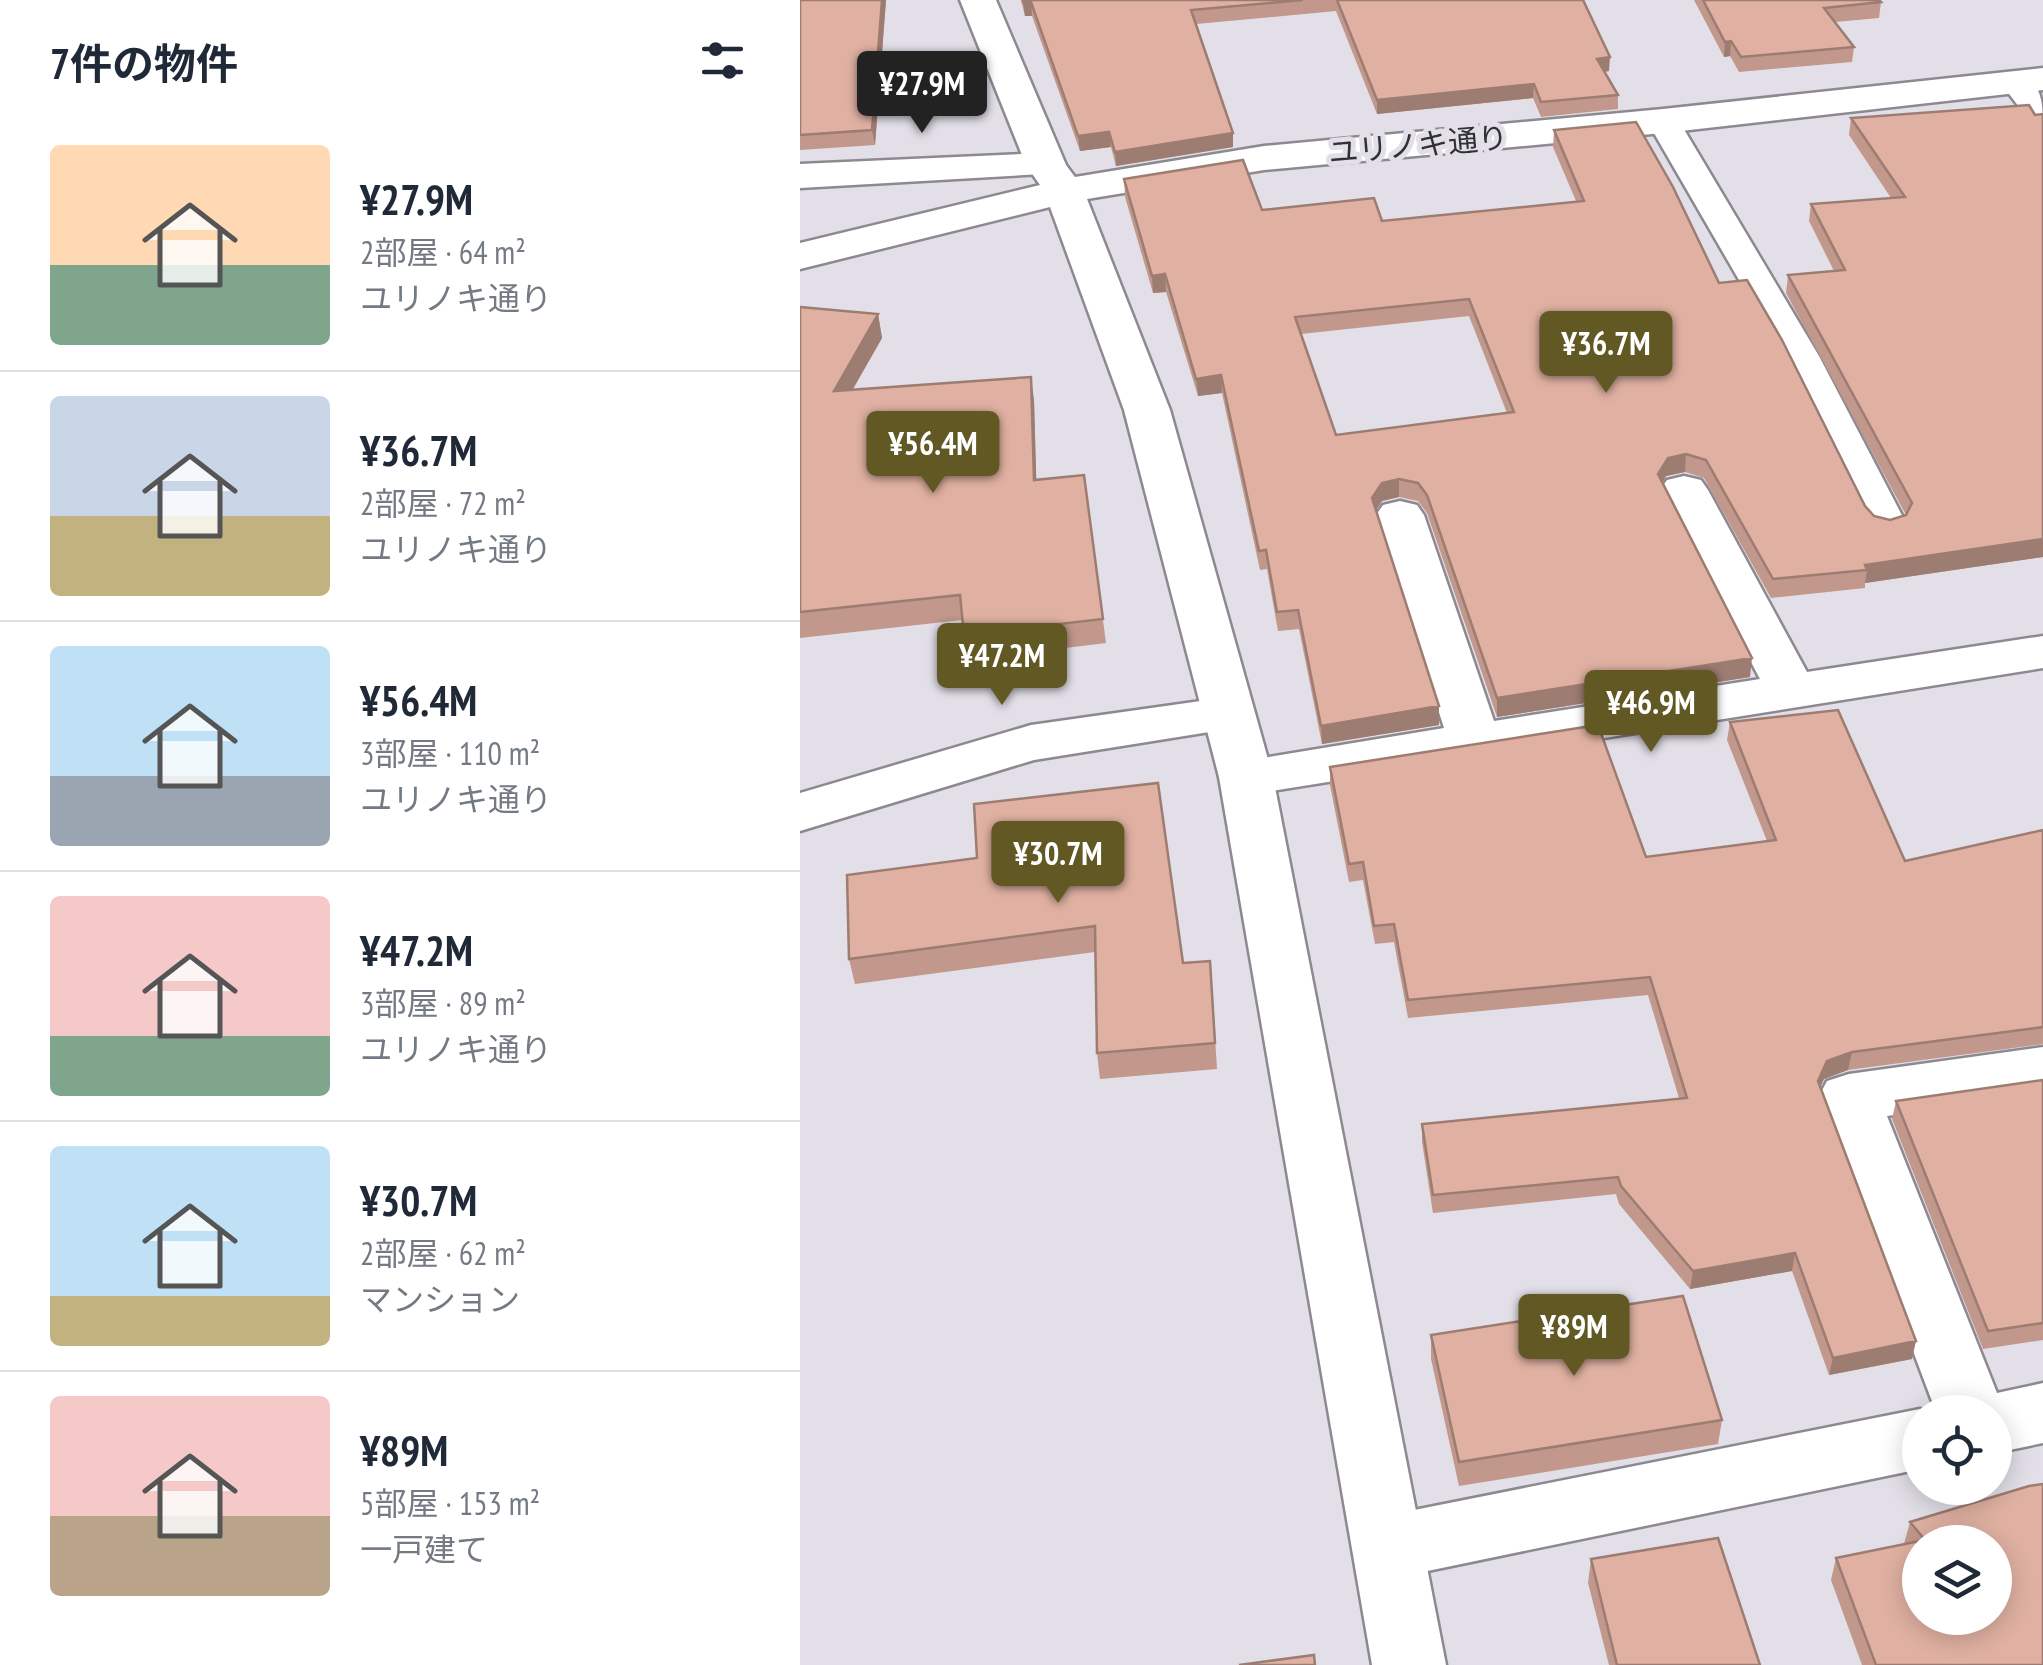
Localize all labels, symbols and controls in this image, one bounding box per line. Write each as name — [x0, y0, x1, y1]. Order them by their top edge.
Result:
icon: filters — [695, 33, 750, 88]
text: 7件の物件 — [50, 36, 238, 91]
pin: ¥27.9M — [841, 51, 1003, 136]
text: ¥27.9M — [879, 62, 965, 104]
street label: ユリノキ通り — [1327, 117, 1509, 171]
text: ¥27.9M — [360, 172, 473, 227]
icon: home — [130, 185, 250, 305]
text: 2部屋 · 64 m² — [360, 231, 526, 273]
text: ユリノキ通り — [360, 277, 552, 319]
pin: ¥36.7M — [1525, 311, 1687, 396]
text: ¥36.7M — [1561, 322, 1651, 364]
pin: ¥56.4M — [852, 411, 1014, 496]
text: ¥56.4M — [888, 422, 978, 464]
text: ¥36.7M — [360, 423, 477, 478]
icon: home — [130, 436, 250, 556]
text: 2部屋 · 72 m² — [360, 482, 526, 524]
text: ユリノキ通り — [360, 528, 552, 570]
pin: ¥47.2M — [921, 623, 1083, 708]
text: ¥47.2M — [959, 634, 1045, 676]
pin: ¥46.9M — [1570, 670, 1732, 755]
text: ¥56.4M — [360, 673, 477, 728]
text: ¥46.9M — [1606, 681, 1696, 723]
icon: home — [130, 686, 250, 806]
text: 3部屋 · 110 m² — [360, 732, 540, 774]
text: ユリノキ通り — [360, 778, 552, 820]
pin: ¥30.7M — [977, 821, 1139, 906]
text: ¥30.7M — [1013, 832, 1103, 874]
text: ¥47.2M — [360, 923, 473, 978]
icon: home — [130, 936, 250, 1056]
text: 3部屋 · 89 m² — [360, 982, 526, 1024]
text: ユリノキ通り — [360, 1028, 552, 1070]
text: ¥30.7M — [360, 1173, 477, 1228]
icon: home — [130, 1186, 250, 1306]
text: 2部屋 · 62 m² — [360, 1232, 526, 1274]
text: マンション — [360, 1278, 520, 1320]
pin: ¥89M — [1515, 1294, 1633, 1379]
text: ¥89M — [1540, 1305, 1608, 1347]
map controls — [1902, 1395, 2012, 1635]
button: locate — [1902, 1395, 2012, 1505]
text: ¥89M — [360, 1423, 448, 1478]
icon: home — [130, 1436, 250, 1556]
text: 5部屋 · 153 m² — [360, 1482, 540, 1524]
button: layers — [1902, 1525, 2012, 1635]
text: 一戸建て — [360, 1528, 488, 1570]

